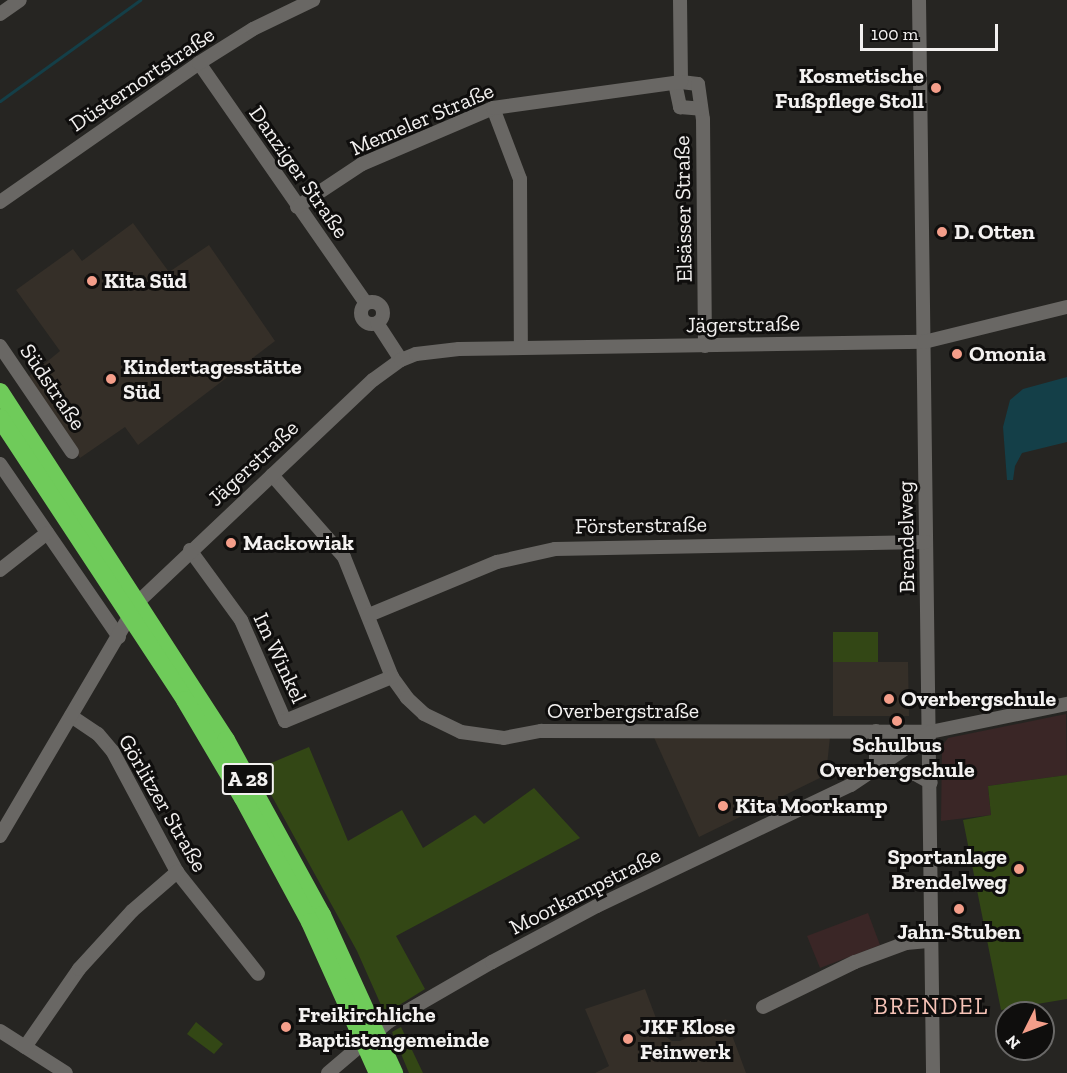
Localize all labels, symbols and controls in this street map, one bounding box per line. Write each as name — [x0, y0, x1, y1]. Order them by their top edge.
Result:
scale bar — [863, 12, 1001, 50]
street label: Düsternortstraße — [65, 21, 219, 137]
text: 100 m — [871, 23, 918, 45]
place label: Kosmetische Fußpflege Stoll — [775, 62, 924, 113]
street label: Memeler Straße — [346, 77, 498, 161]
marker: Kosmetische Fußpflege Stoll — [929, 81, 943, 95]
street label: Danziger Straße — [243, 101, 355, 243]
street label: Elsässer Straße — [669, 135, 697, 283]
place label: D. Otten — [954, 219, 1035, 245]
marker: D. Otten — [935, 225, 949, 239]
place label: Kita Süd — [104, 268, 187, 294]
marker: Kita Süd — [85, 274, 99, 288]
street label: Jägerstraße — [686, 310, 800, 338]
street label: Südstraße — [15, 339, 91, 435]
place label: Omonia — [969, 341, 1046, 367]
marker: Omonia — [950, 347, 964, 361]
place label: Kindertagesstätte Süd — [123, 353, 302, 404]
marker: Kindertagesstätte Süd — [104, 372, 118, 386]
street label: Jägerstraße — [202, 414, 304, 512]
street label: Brendelweg — [892, 481, 920, 593]
street label: Försterstraße — [575, 511, 707, 539]
place label: Mackowiak — [243, 530, 354, 556]
marker: Mackowiak — [224, 536, 238, 550]
street label: Im Winkel — [247, 608, 313, 708]
place label: Overbergschule — [901, 686, 1056, 712]
marker: Overbergschule — [882, 692, 896, 706]
street label: Overbergstraße — [547, 698, 699, 724]
marker: Schulbus Overbergschule — [890, 714, 904, 728]
street label: Görlitzer Straße — [113, 729, 213, 877]
place label: Schulbus Overbergschule — [819, 731, 975, 782]
road number: A 28 — [221, 761, 275, 797]
place label: Kita Moorkamp — [735, 793, 887, 819]
marker: Kita Moorkamp — [716, 799, 730, 813]
street label: Moorkampstraße — [505, 842, 665, 940]
place label: Sportanlage Brendelweg — [888, 843, 1007, 894]
marker: Sportanlage Brendelweg — [1012, 862, 1026, 876]
marker: Jahn-Stuben — [952, 902, 966, 916]
place label: Jahn-Stuben — [897, 919, 1021, 945]
district label: BRENDEL — [873, 992, 989, 1020]
place label: Freikirchliche Baptistengemeinde — [298, 1001, 489, 1052]
north arrow — [995, 1001, 1055, 1061]
place label: JKF Klose Feinwerk — [640, 1013, 735, 1064]
marker: Freikirchliche Baptistengemeinde — [279, 1020, 293, 1034]
text: N — [1002, 1031, 1024, 1053]
marker: JKF Klose Feinwerk — [621, 1032, 635, 1046]

